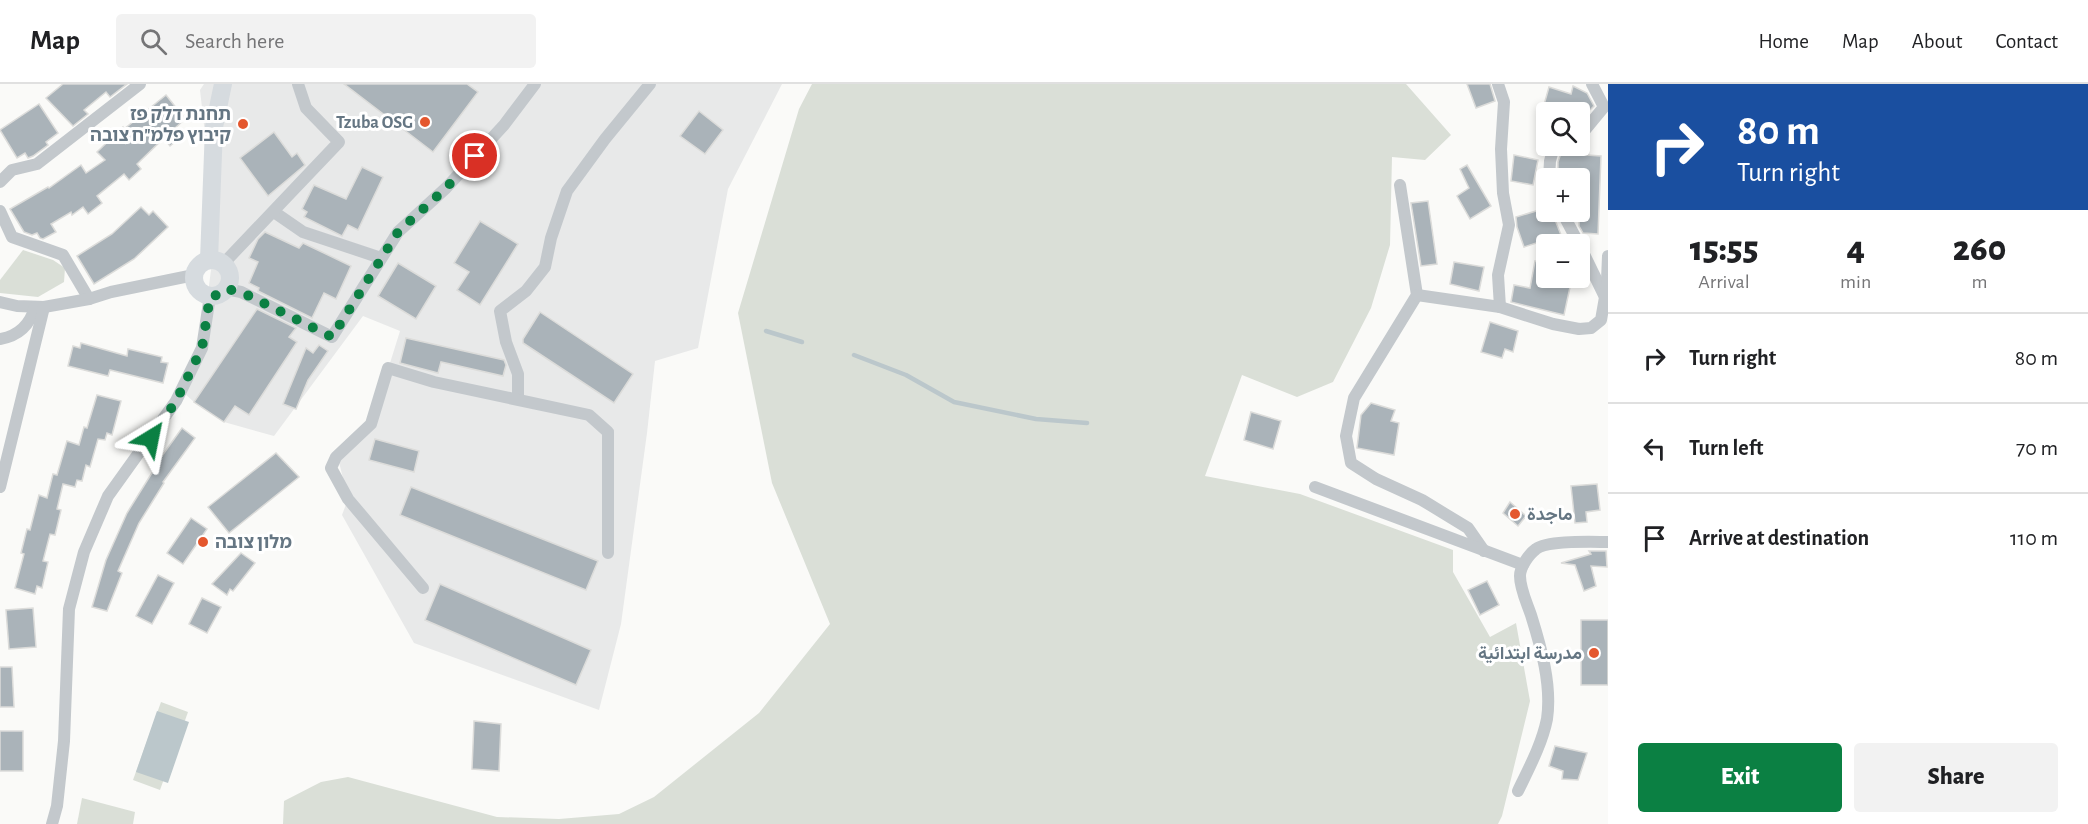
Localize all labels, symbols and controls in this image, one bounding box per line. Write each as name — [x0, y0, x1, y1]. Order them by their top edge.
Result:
search box — [116, 14, 536, 68]
icon: search — [137, 25, 170, 58]
text: Map — [30, 27, 80, 55]
text: Search here — [185, 30, 284, 52]
text: Home — [1758, 31, 1809, 52]
text: Map — [1842, 31, 1879, 52]
text: About — [1912, 31, 1962, 52]
text: Contact — [1995, 31, 2058, 52]
map controls — [1536, 102, 1590, 288]
button: search — [1536, 102, 1590, 156]
place label: תחנת דלק פז קיבוץ פלמ"ח צובה — [90, 106, 231, 145]
icon: right — [1638, 108, 1716, 186]
text: 80 m — [1737, 110, 1820, 152]
place label: Tzuba OSG — [336, 114, 413, 132]
marker: Tzuba OSG — [418, 115, 432, 129]
marker: תחנת דלק פז קיבוץ פלמ"ח צובה — [236, 117, 250, 131]
pin — [449, 130, 500, 181]
icon: arrive — [458, 139, 491, 172]
text: Turn right — [1737, 159, 1840, 186]
button: + — [1536, 168, 1590, 222]
text: 15:55 — [1690, 231, 1758, 267]
text: 4 — [1846, 231, 1865, 267]
text: 260 — [1953, 231, 2006, 267]
button: − — [1536, 234, 1590, 288]
text: Arrival — [1698, 272, 1750, 292]
text: min — [1840, 272, 1871, 292]
text: m — [1972, 272, 1988, 292]
icon: right — [1638, 342, 1671, 375]
text: Turn right — [1689, 347, 1776, 369]
text: 80 m — [2015, 347, 2058, 369]
position arrow — [119, 406, 183, 470]
icon: left — [1638, 432, 1671, 465]
text: Turn left — [1689, 437, 1763, 459]
text: 70 m — [2016, 437, 2058, 459]
place label: ماجدة — [1527, 506, 1573, 525]
marker: ماجدة — [1508, 507, 1522, 521]
icon: arrive — [1638, 522, 1671, 555]
text: Arrive at destination — [1689, 527, 1869, 549]
text: 110 m — [2010, 527, 2058, 549]
place label: מלון צובה — [215, 534, 292, 552]
marker: מלון צובה — [196, 535, 210, 549]
place label: مدرسة ابتدائية — [1478, 645, 1582, 664]
marker: مدرسة ابتدائية — [1587, 646, 1601, 660]
button: Exit — [1638, 743, 1842, 812]
button: Share — [1854, 743, 2058, 812]

